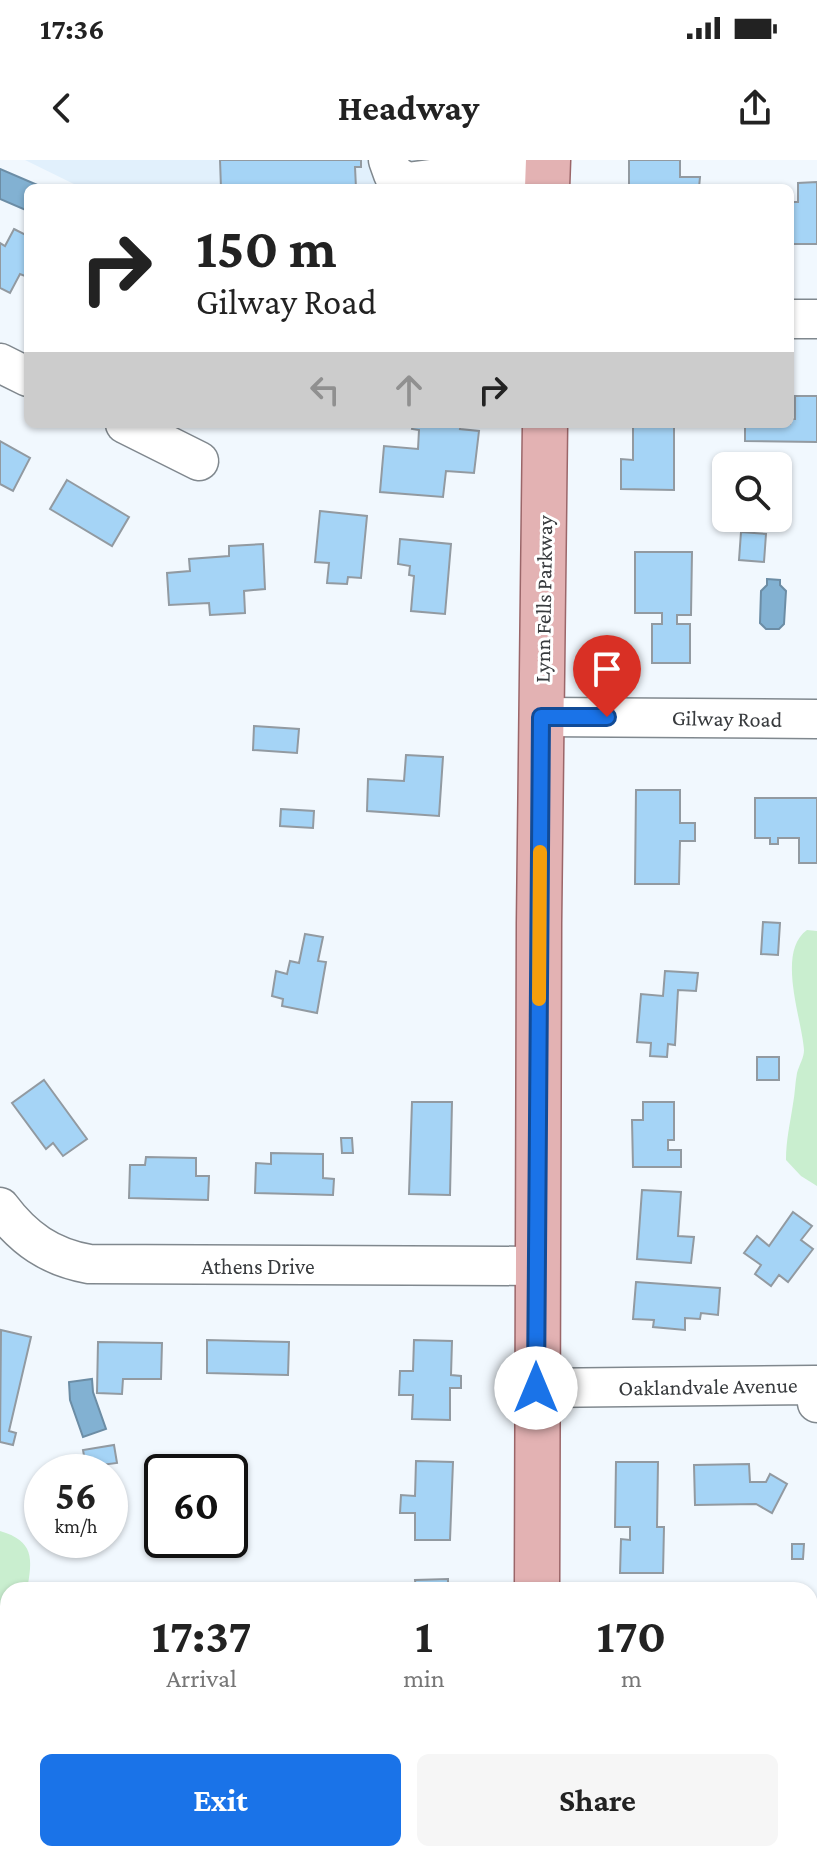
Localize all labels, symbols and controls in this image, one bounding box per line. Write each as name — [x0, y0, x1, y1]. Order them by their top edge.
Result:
text: 17:36 — [40, 12, 105, 45]
icon: back — [40, 86, 84, 130]
icon: share — [733, 86, 777, 130]
text: Headway — [338, 88, 479, 128]
icon: right — [64, 216, 168, 320]
text: 150 m — [196, 217, 337, 279]
text: Gilway Road — [196, 282, 377, 322]
icon: left — [303, 368, 347, 412]
icon: ahead — [387, 368, 431, 412]
icon: right — [471, 368, 515, 412]
map controls — [712, 452, 792, 532]
button: search — [712, 452, 792, 532]
street label: Lynn Fells Parkway — [530, 514, 557, 683]
pin — [573, 635, 641, 717]
icon: arrive — [585, 647, 629, 691]
street label: Gilway Road — [672, 705, 783, 732]
street label: Athens Drive — [201, 1254, 315, 1279]
position arrow — [494, 1346, 578, 1430]
street label: Oaklandvale Avenue — [618, 1372, 798, 1401]
speed limit sign: 60 — [144, 1454, 248, 1558]
text: 56 — [55, 1473, 97, 1518]
text: km/h — [54, 1515, 98, 1537]
text: 17:37 — [152, 1609, 251, 1662]
text: 1 — [415, 1609, 433, 1662]
text: 170 — [597, 1609, 666, 1662]
text: Arrival — [166, 1664, 237, 1693]
text: min — [403, 1664, 445, 1693]
text: m — [621, 1664, 642, 1693]
button: Exit — [40, 1754, 401, 1846]
button: Share — [417, 1754, 778, 1846]

